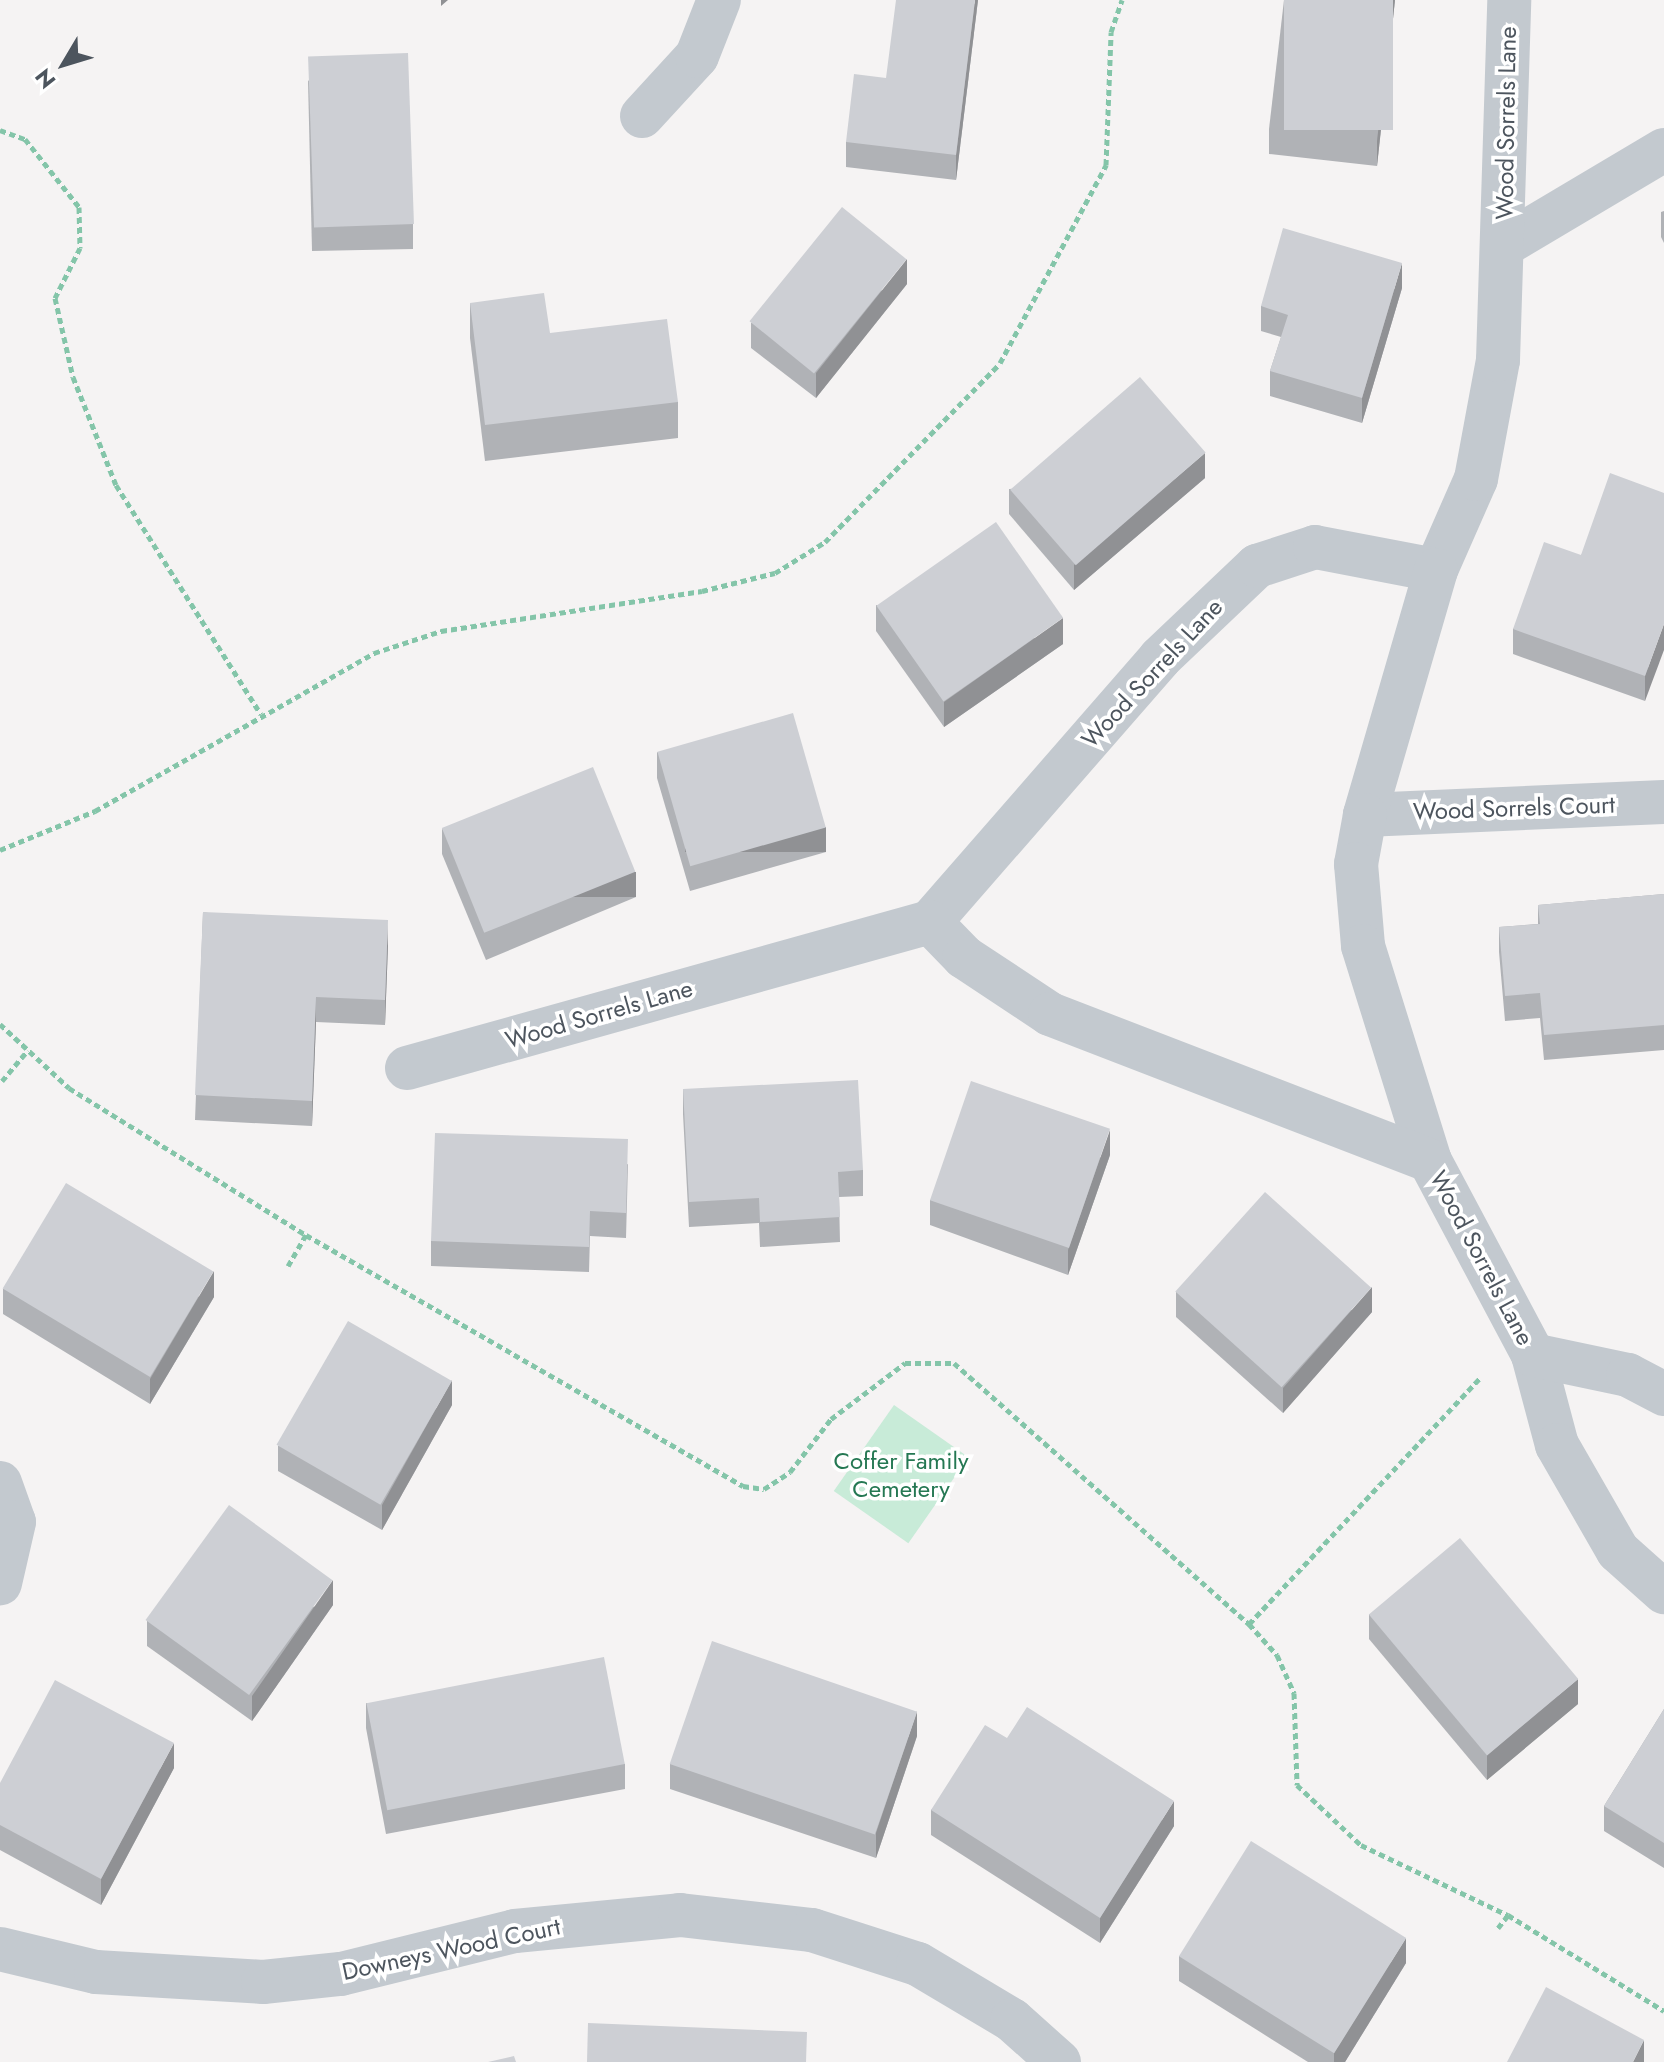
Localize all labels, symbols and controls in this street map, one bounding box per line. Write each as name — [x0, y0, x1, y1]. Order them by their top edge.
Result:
north arrow — [24, 24, 104, 104]
street label: Wood Sorrels Lane — [1490, 26, 1522, 220]
text: N — [27, 62, 63, 96]
street label: Wood Sorrels Lane — [1076, 592, 1228, 754]
street label: Wood Sorrels Court — [1412, 790, 1616, 826]
street label: Wood Sorrels Lane — [502, 974, 696, 1054]
street label: Wood Sorrels Lane — [1424, 1166, 1540, 1350]
park label: Coffer Family Cemetery — [834, 1447, 968, 1503]
street label: Downeys Wood Court — [339, 1912, 563, 1986]

